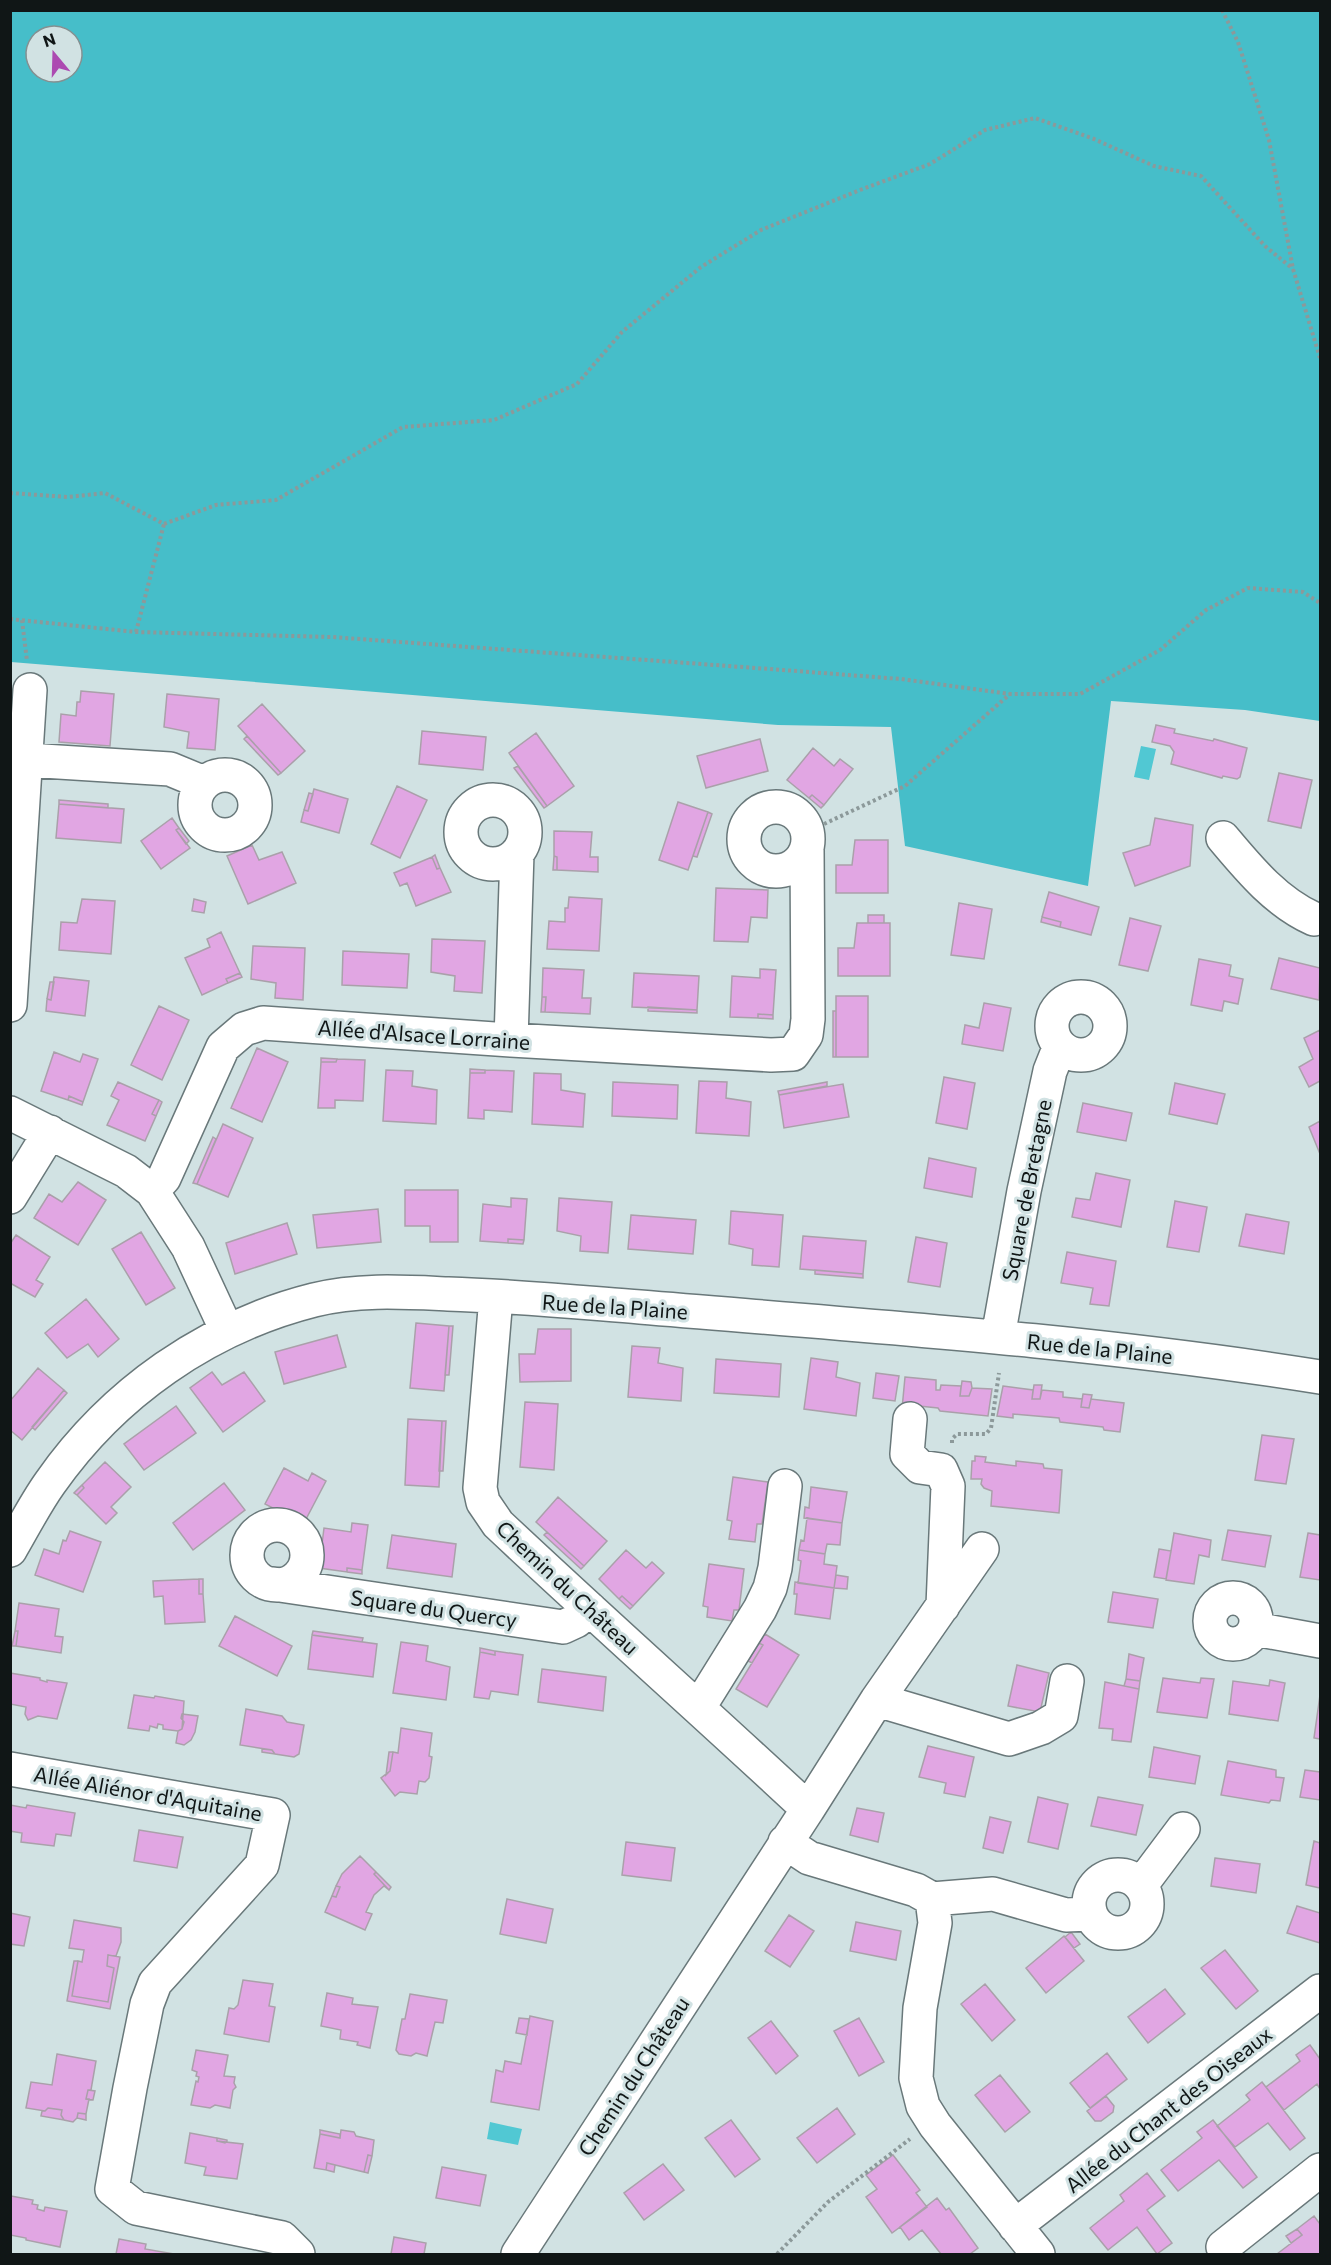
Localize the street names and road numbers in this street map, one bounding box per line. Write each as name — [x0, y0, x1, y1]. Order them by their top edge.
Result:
street label: Allée d'Alsace Lorraine — [317, 1014, 531, 1054]
street label: Square de Bretagne — [996, 1097, 1056, 1283]
street label: Rue de la Plaine — [541, 1288, 689, 1324]
street label: Rue de la Plaine — [1026, 1328, 1174, 1368]
street label: Chemin du Château — [492, 1515, 644, 1659]
street label: Square du Quercy — [349, 1584, 519, 1632]
street label: Allée Aliénor d'Aquitaine — [32, 1761, 264, 1825]
street label: Chemin du Château — [572, 1992, 694, 2160]
street label: Allée du Chant des Oiseaux — [1060, 2021, 1276, 2197]

